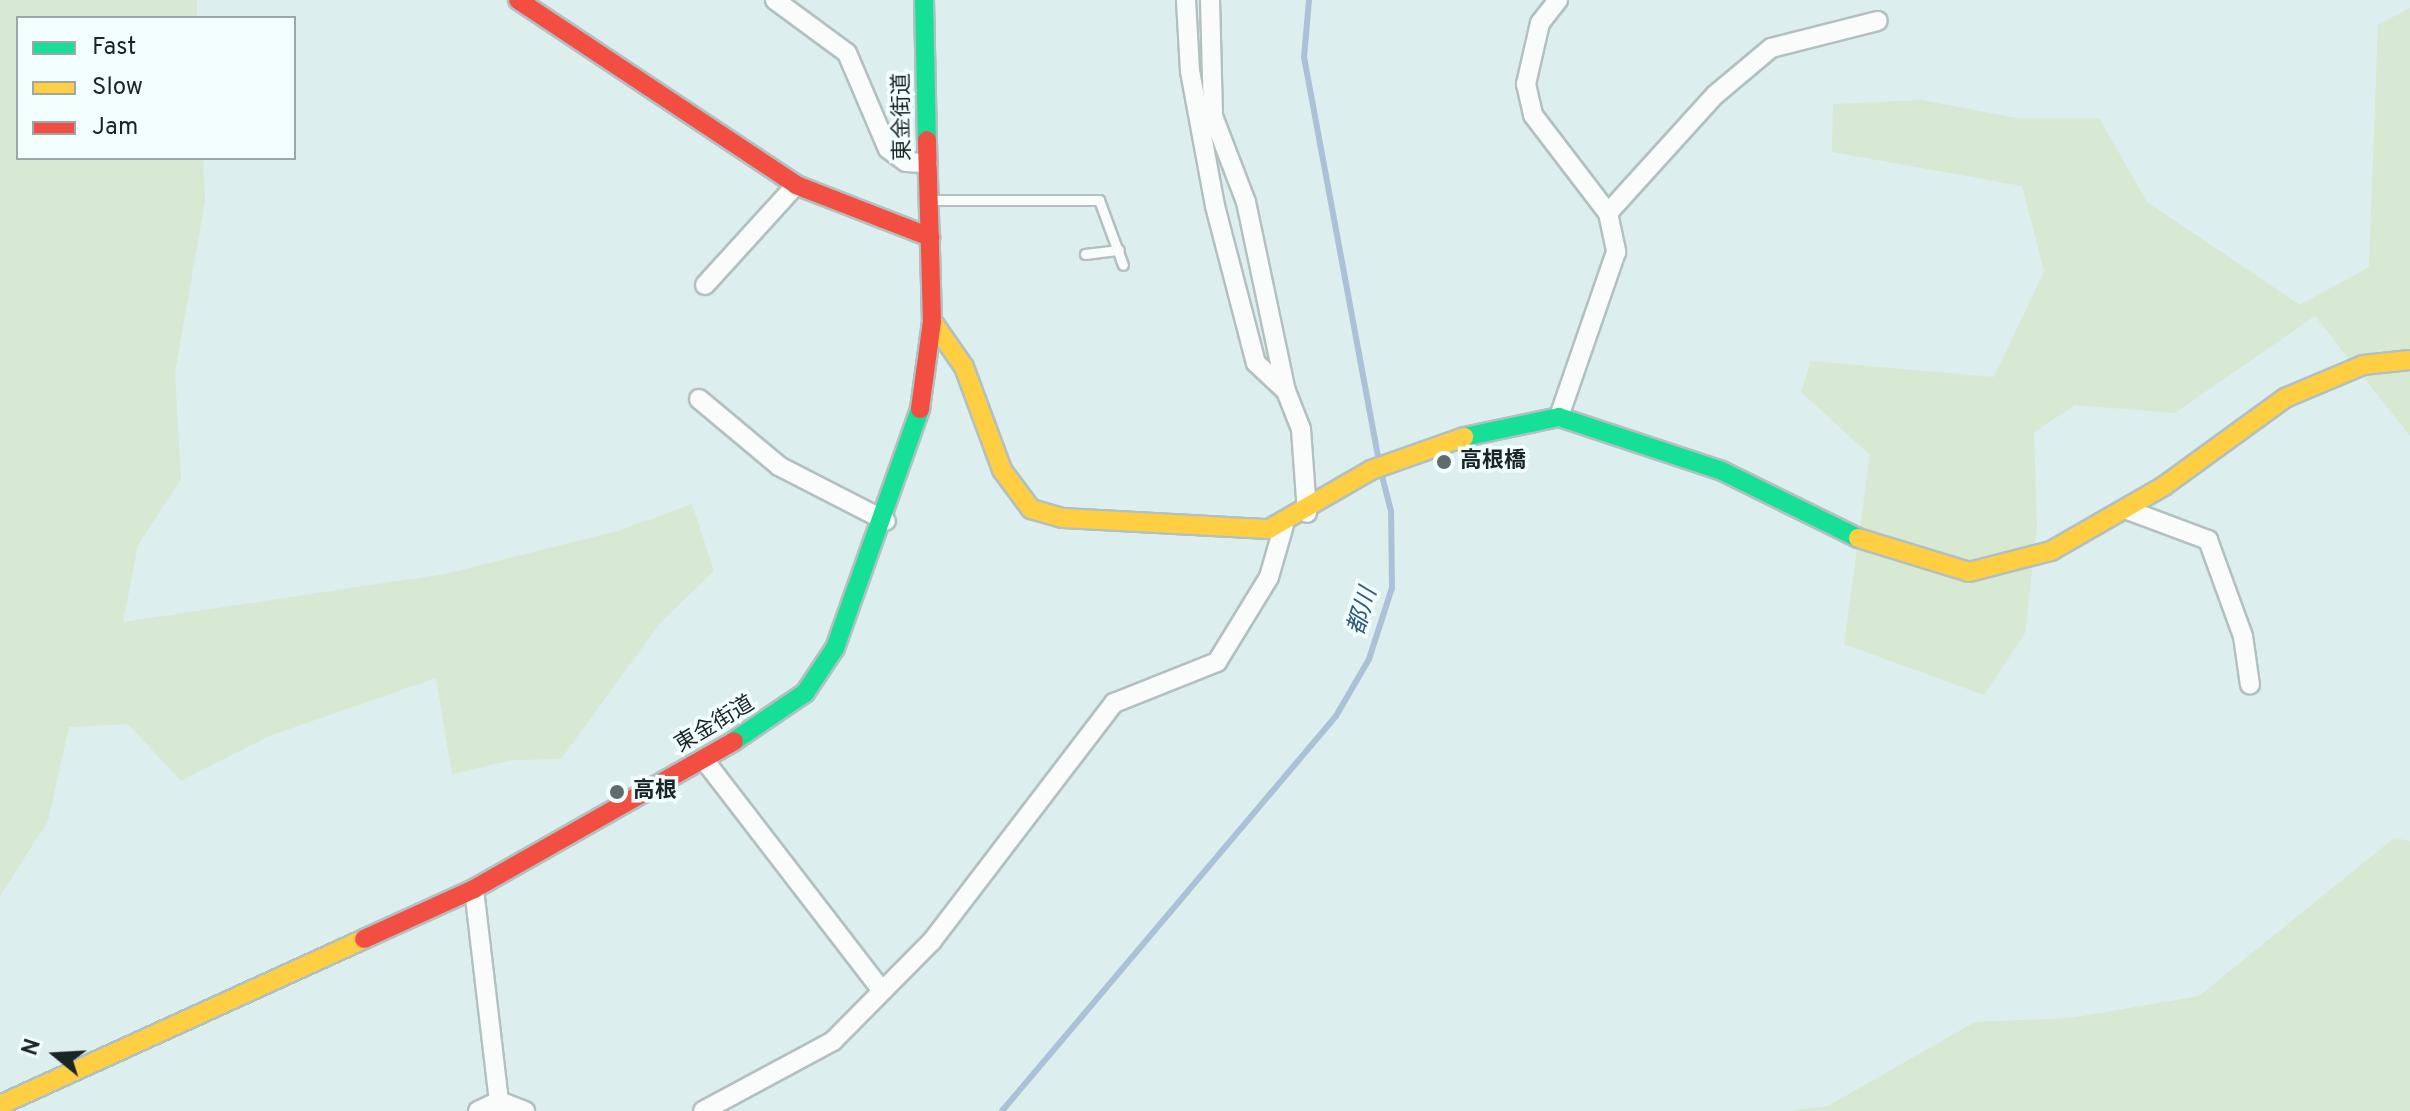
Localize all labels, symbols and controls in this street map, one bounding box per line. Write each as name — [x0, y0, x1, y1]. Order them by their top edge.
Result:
legend — [16, 16, 296, 160]
text: Fast — [92, 33, 136, 63]
text: Slow — [92, 73, 143, 103]
street label: 東金街道 — [889, 73, 917, 161]
text: Jam — [92, 113, 138, 143]
place label: 高根橋 — [1460, 449, 1526, 475]
marker: 高根橋 — [1435, 453, 1453, 471]
water label: 都川 — [1343, 585, 1385, 639]
street label: 東金街道 — [670, 691, 760, 759]
place label: 高根 — [633, 779, 677, 805]
marker: 高根 — [608, 783, 626, 801]
north arrow — [16, 1015, 96, 1095]
text: N — [17, 1036, 48, 1059]

